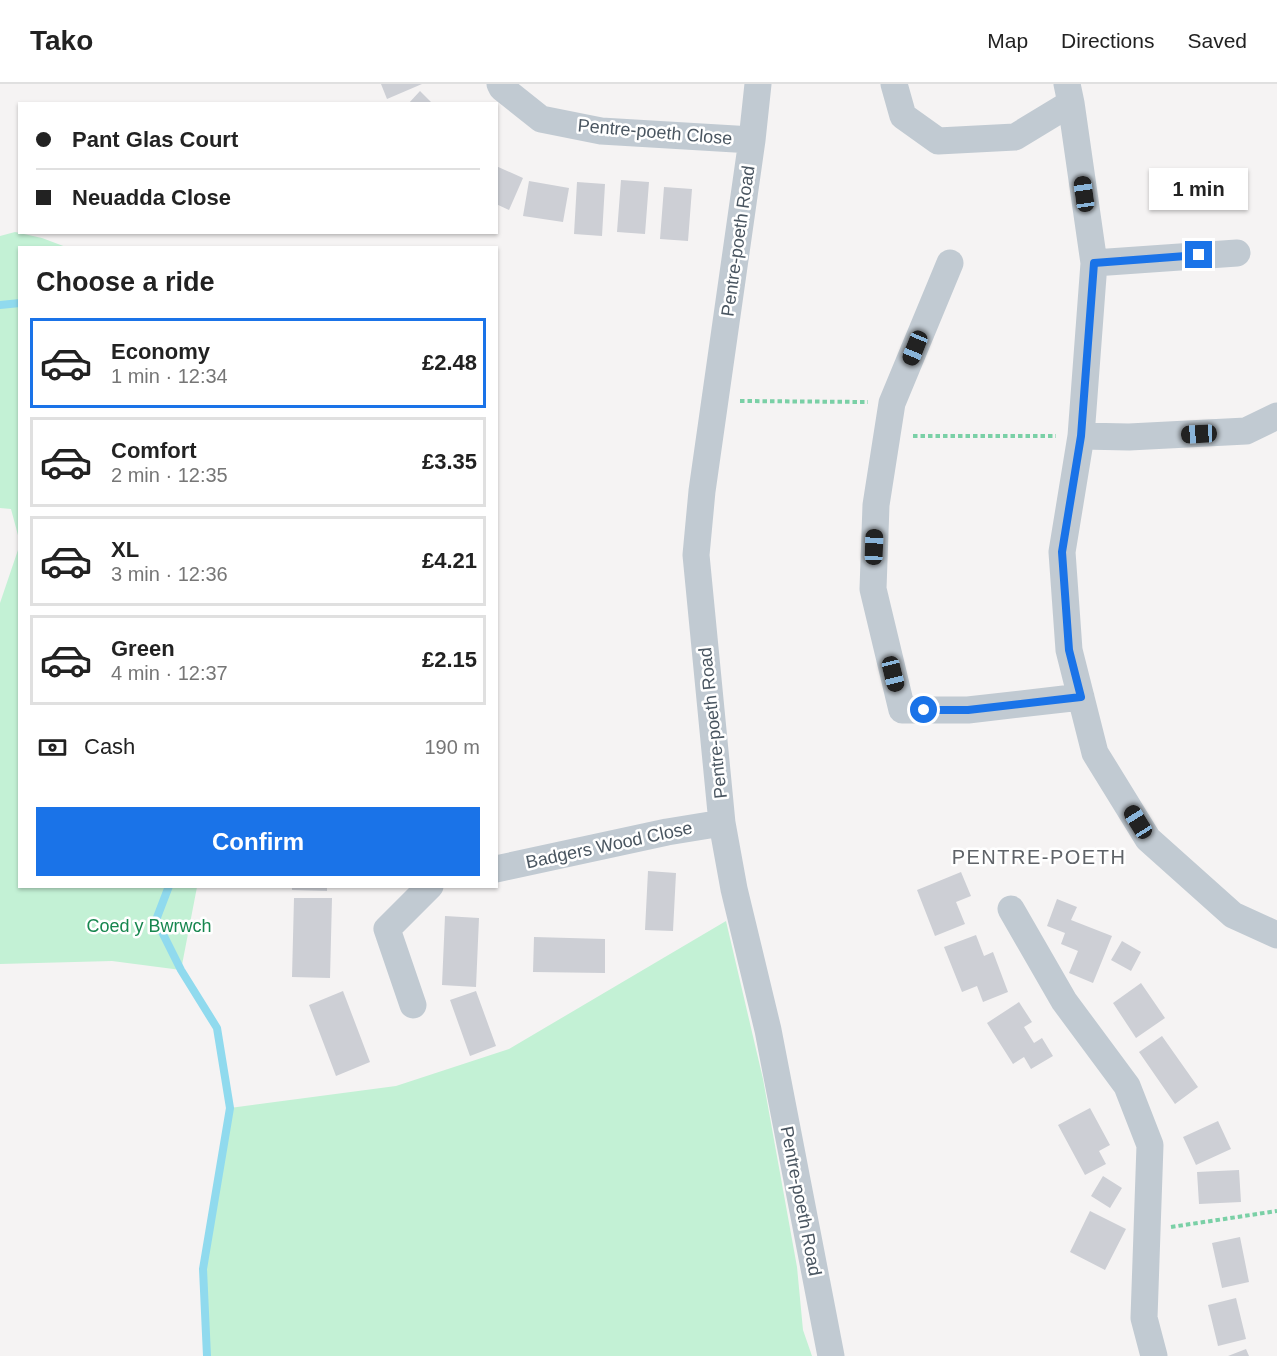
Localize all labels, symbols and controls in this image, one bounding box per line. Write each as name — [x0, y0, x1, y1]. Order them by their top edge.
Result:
text: Tako — [30, 25, 93, 56]
text: Map — [987, 29, 1028, 52]
text: Directions — [1061, 29, 1154, 52]
text: Saved — [1187, 29, 1247, 52]
street label: Pentre-poeth Close — [577, 115, 733, 149]
text: Pant Glas Court — [72, 127, 238, 152]
street label: Pentre-poeth Road — [718, 164, 758, 318]
callout: 1 min — [1150, 168, 1248, 210]
car — [1073, 175, 1095, 213]
text: 1 min — [1172, 178, 1225, 200]
text: Neuadda Close — [72, 185, 231, 210]
route end — [1185, 241, 1212, 268]
text: Choose a ride — [36, 267, 215, 297]
car — [900, 328, 930, 368]
icon: car — [39, 336, 93, 390]
text: Economy — [111, 339, 210, 364]
text: £2.48 — [422, 350, 477, 375]
text: 1 min · 12:34 — [111, 365, 228, 387]
car — [1181, 424, 1217, 444]
icon: car — [39, 435, 93, 489]
text: Comfort — [111, 438, 197, 463]
text: £3.35 — [422, 449, 477, 474]
text: 2 min · 12:35 — [111, 464, 228, 486]
car — [864, 529, 884, 565]
icon: car — [39, 534, 93, 588]
text: XL — [111, 537, 139, 562]
text: £4.21 — [422, 548, 477, 573]
text: 3 min · 12:36 — [111, 563, 228, 585]
icon: car — [39, 633, 93, 687]
text: Green — [111, 636, 175, 661]
street label: Pentre-poeth Road — [695, 646, 731, 800]
text: £2.15 — [422, 647, 477, 672]
car — [880, 654, 906, 694]
text: 4 min · 12:37 — [111, 662, 228, 684]
route start — [910, 696, 937, 723]
icon: cash — [36, 731, 69, 764]
text: Cash — [84, 734, 135, 759]
text: 190 m — [424, 736, 480, 758]
car — [1121, 802, 1155, 842]
button: Confirm — [36, 807, 480, 876]
street label: Badgers Wood Close — [524, 818, 694, 872]
district label: PENTRE-POETH — [952, 846, 1126, 868]
park label: Coed y Bwrwch — [86, 916, 212, 936]
street label: Pentre-poeth Road — [777, 1124, 825, 1278]

